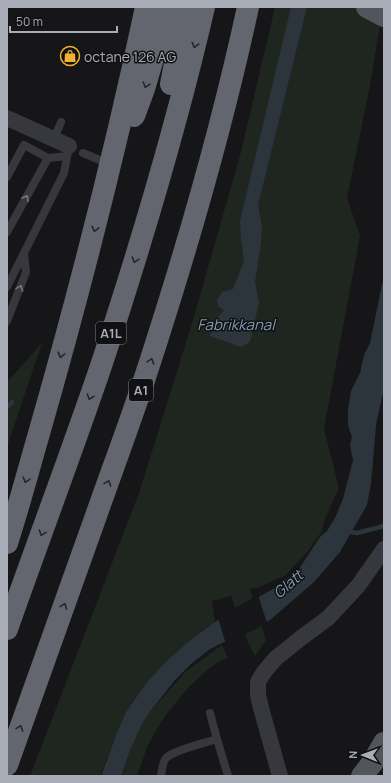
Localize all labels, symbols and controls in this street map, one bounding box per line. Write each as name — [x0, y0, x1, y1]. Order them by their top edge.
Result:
scale bar — [10, 8, 117, 34]
text: 50 m — [16, 13, 43, 30]
one-way arrow — [191, 41, 200, 48]
shop icon: octane 126 AG — [59, 45, 81, 67]
place label: octane 126 AG — [84, 47, 176, 66]
one-way arrow — [142, 81, 150, 88]
one-way arrow — [21, 195, 28, 202]
one-way arrow — [91, 226, 99, 232]
one-way arrow — [131, 256, 140, 263]
one-way arrow — [15, 284, 23, 292]
water label: Fabrikkanal — [197, 314, 277, 335]
road number: A1L — [96, 322, 126, 344]
one-way arrow — [57, 351, 66, 358]
one-way arrow — [146, 357, 155, 364]
road number: A1 — [129, 379, 153, 401]
one-way arrow — [86, 393, 95, 400]
one-way arrow — [22, 476, 31, 483]
one-way arrow — [103, 480, 111, 487]
one-way arrow — [38, 529, 46, 536]
water label: Glatt — [268, 564, 309, 603]
one-way arrow — [59, 602, 68, 609]
one-way arrow — [15, 725, 24, 732]
north arrow — [343, 735, 383, 775]
text: N — [345, 751, 360, 759]

